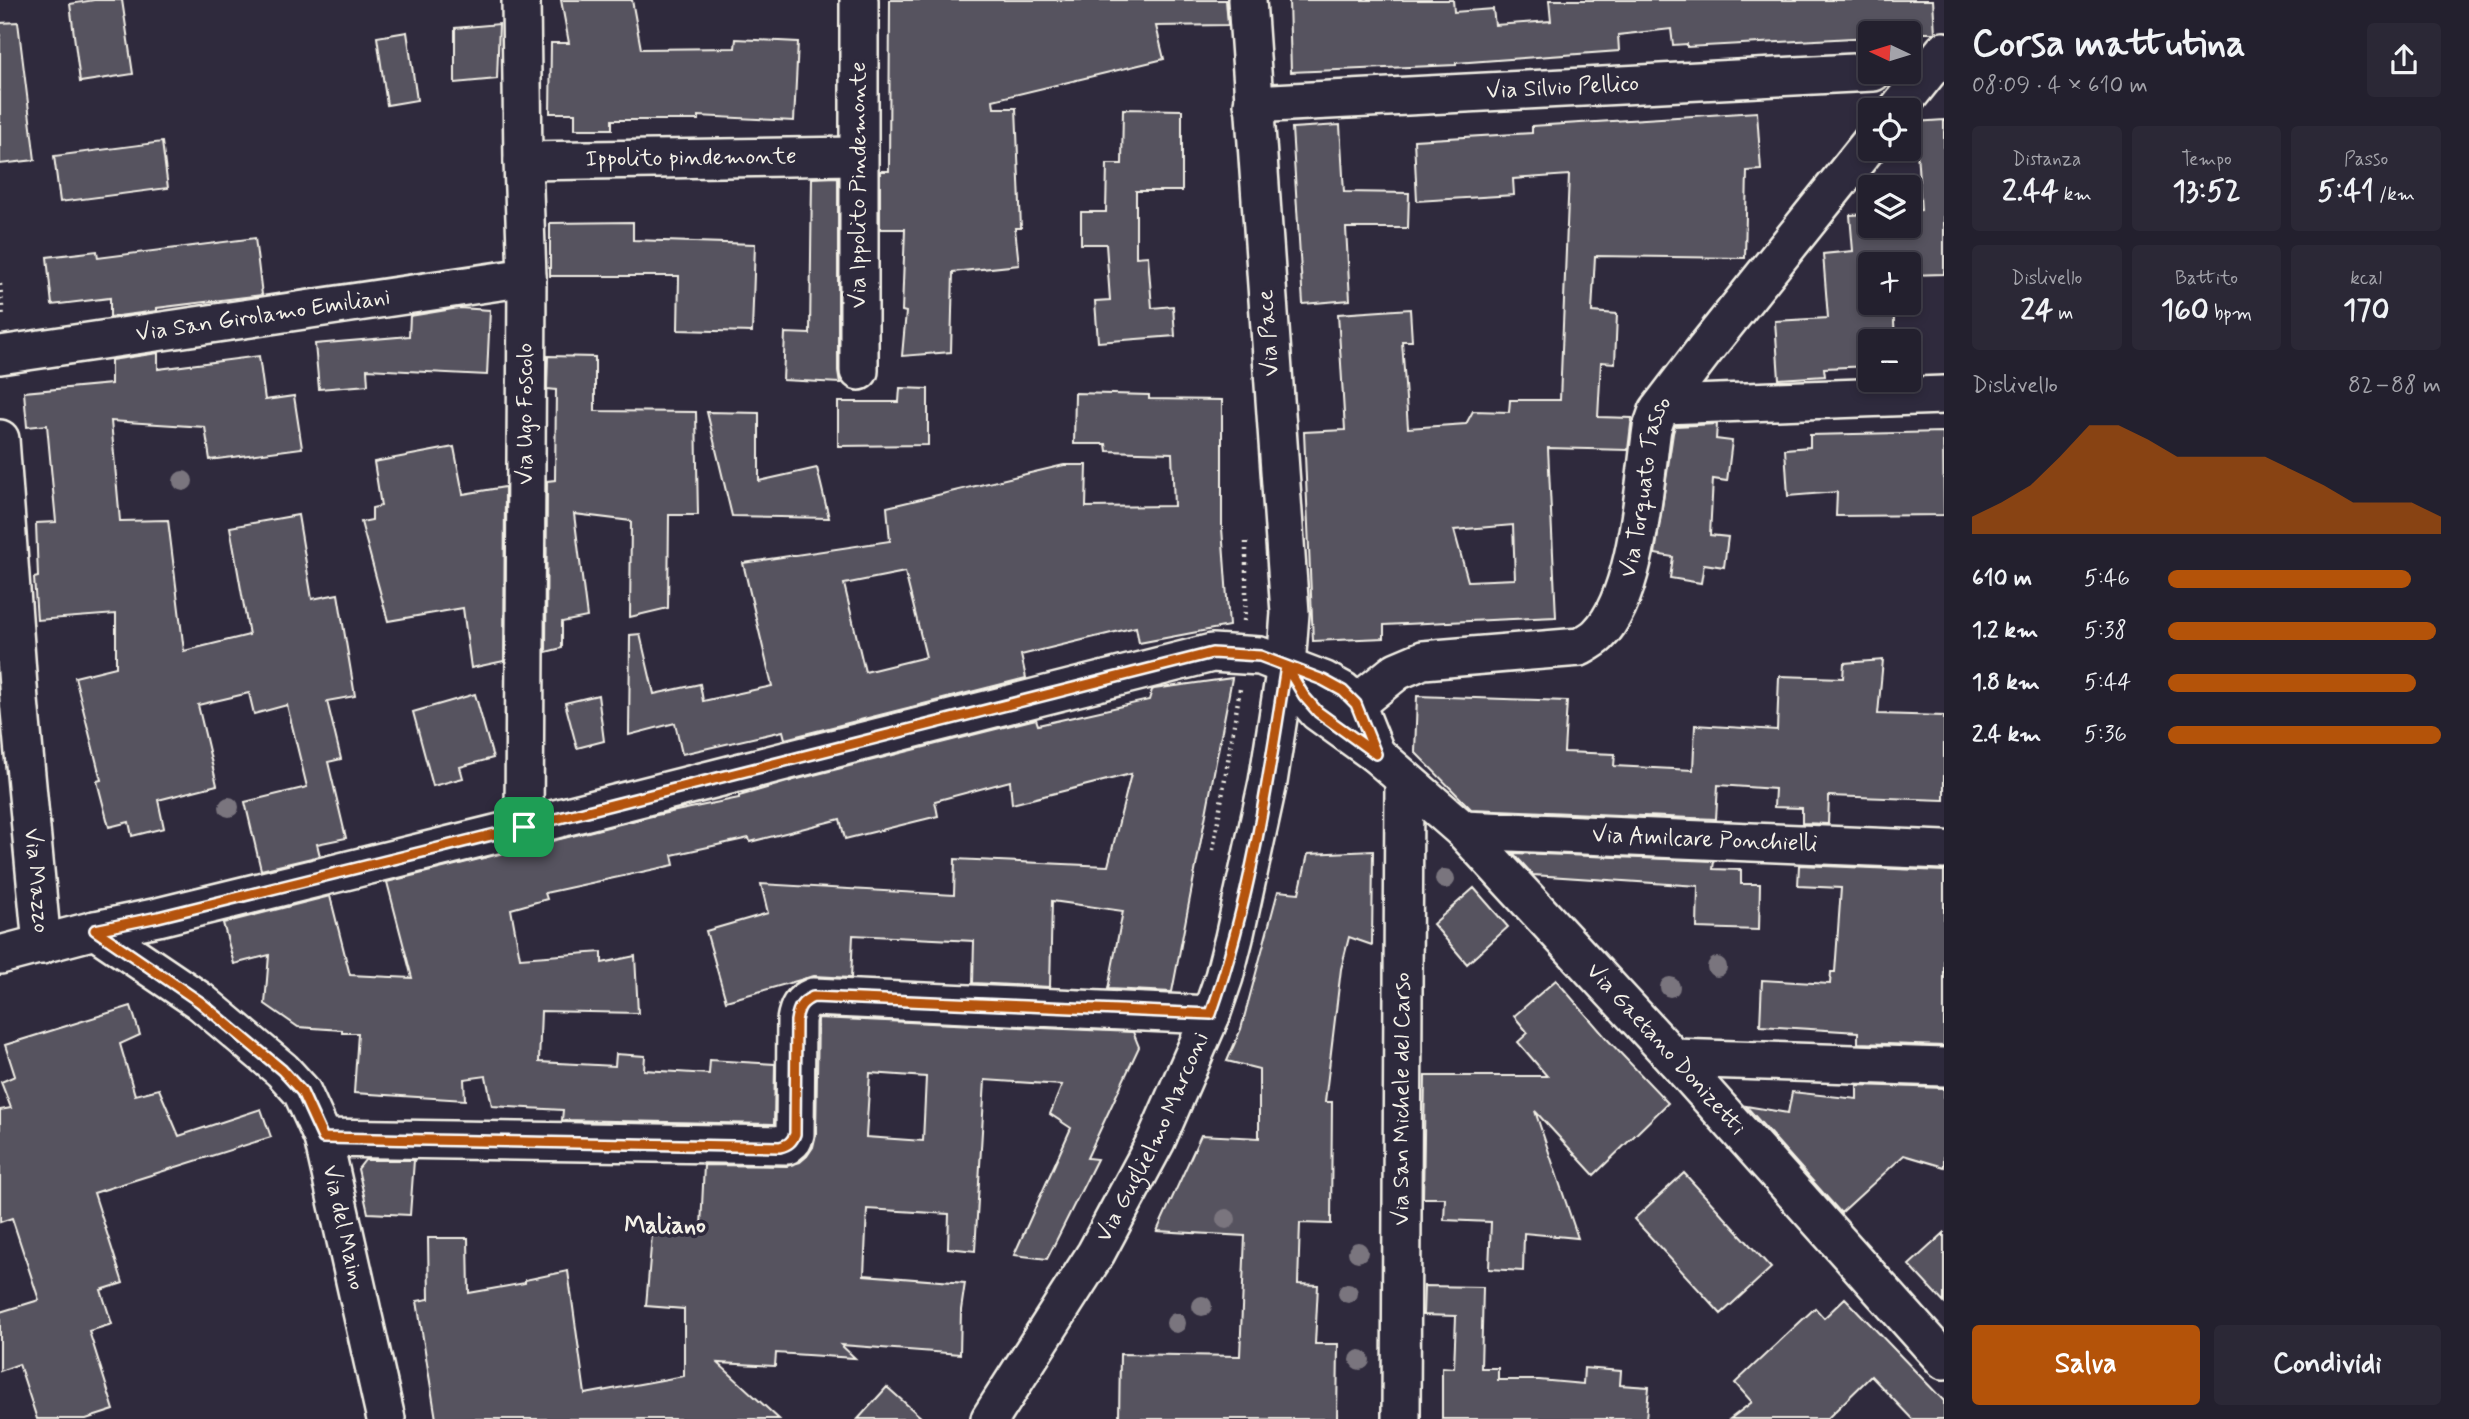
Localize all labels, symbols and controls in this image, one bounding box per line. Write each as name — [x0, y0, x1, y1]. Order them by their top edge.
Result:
text: Corsa mattutina — [1972, 20, 2246, 69]
north arrow — [1858, 21, 1922, 84]
map controls — [1858, 21, 1921, 392]
button: share — [2367, 23, 2441, 97]
street label: Via Ippolito Pindemonte — [844, 62, 874, 308]
street label: Via Silvio Pellico — [1485, 69, 1640, 107]
text: 08:09 · 4 × 610 m — [1972, 71, 2148, 101]
button: locate — [1858, 98, 1921, 161]
street label: Ippolito pindemonte — [585, 142, 797, 175]
text: Distanza — [2012, 147, 2081, 172]
text: Tempo — [2181, 147, 2232, 172]
text: Passo — [2344, 147, 2388, 172]
text: 2.44 — [2002, 172, 2059, 211]
text: 13:52 — [2173, 172, 2240, 211]
text: 5:41 — [2317, 172, 2374, 211]
button: layers — [1858, 175, 1921, 238]
text: km — [2059, 182, 2092, 207]
text: /km — [2374, 182, 2415, 207]
button: + — [1858, 252, 1921, 315]
text: Dislivello — [2011, 266, 2082, 291]
text: Battito — [2175, 266, 2238, 291]
text: kcal — [2350, 266, 2382, 291]
street label: Via San Girolamo Emiliani — [134, 282, 392, 350]
street label: Via Pace — [1251, 289, 1287, 377]
text: 24 — [2020, 291, 2053, 330]
text: 160 — [2161, 291, 2209, 330]
text: 170 — [2343, 291, 2389, 330]
text: m — [2053, 301, 2073, 326]
text: bpm — [2209, 301, 2252, 326]
button: − — [1858, 329, 1921, 392]
street label: Via Ugo Foscolo — [511, 343, 541, 485]
text: Dislivello — [1972, 371, 2058, 401]
text: 82–88 m — [2348, 371, 2441, 401]
street label: Via Torquato Tasso — [1613, 390, 1679, 581]
text: 610 m — [1972, 564, 2032, 594]
text: 5:46 — [2084, 564, 2130, 594]
text: 1.2 km — [1972, 616, 2038, 646]
text: 5:38 — [2084, 616, 2127, 646]
text: 1.8 km — [1972, 668, 2040, 698]
text: 5:44 — [2084, 668, 2131, 698]
text: 2.4 km — [1972, 720, 2041, 750]
text: 5:36 — [2084, 720, 2127, 750]
pin — [494, 797, 554, 857]
icon: arrive — [505, 808, 543, 846]
street label: Via Amilcare Ponchielli — [1591, 820, 1818, 860]
street label: Via Mazzo — [16, 827, 56, 934]
street label: Via Gaetano Donizetti — [1579, 957, 1752, 1142]
street label: Via San Michele del Carso — [1387, 972, 1418, 1226]
street label: Via Guglielmo Marconi — [1089, 1028, 1217, 1248]
street label: Via del Maino — [315, 1162, 372, 1293]
district label: Maliano — [624, 1211, 706, 1242]
button: Salva — [1972, 1325, 2200, 1405]
button: Condividi — [2214, 1325, 2441, 1405]

